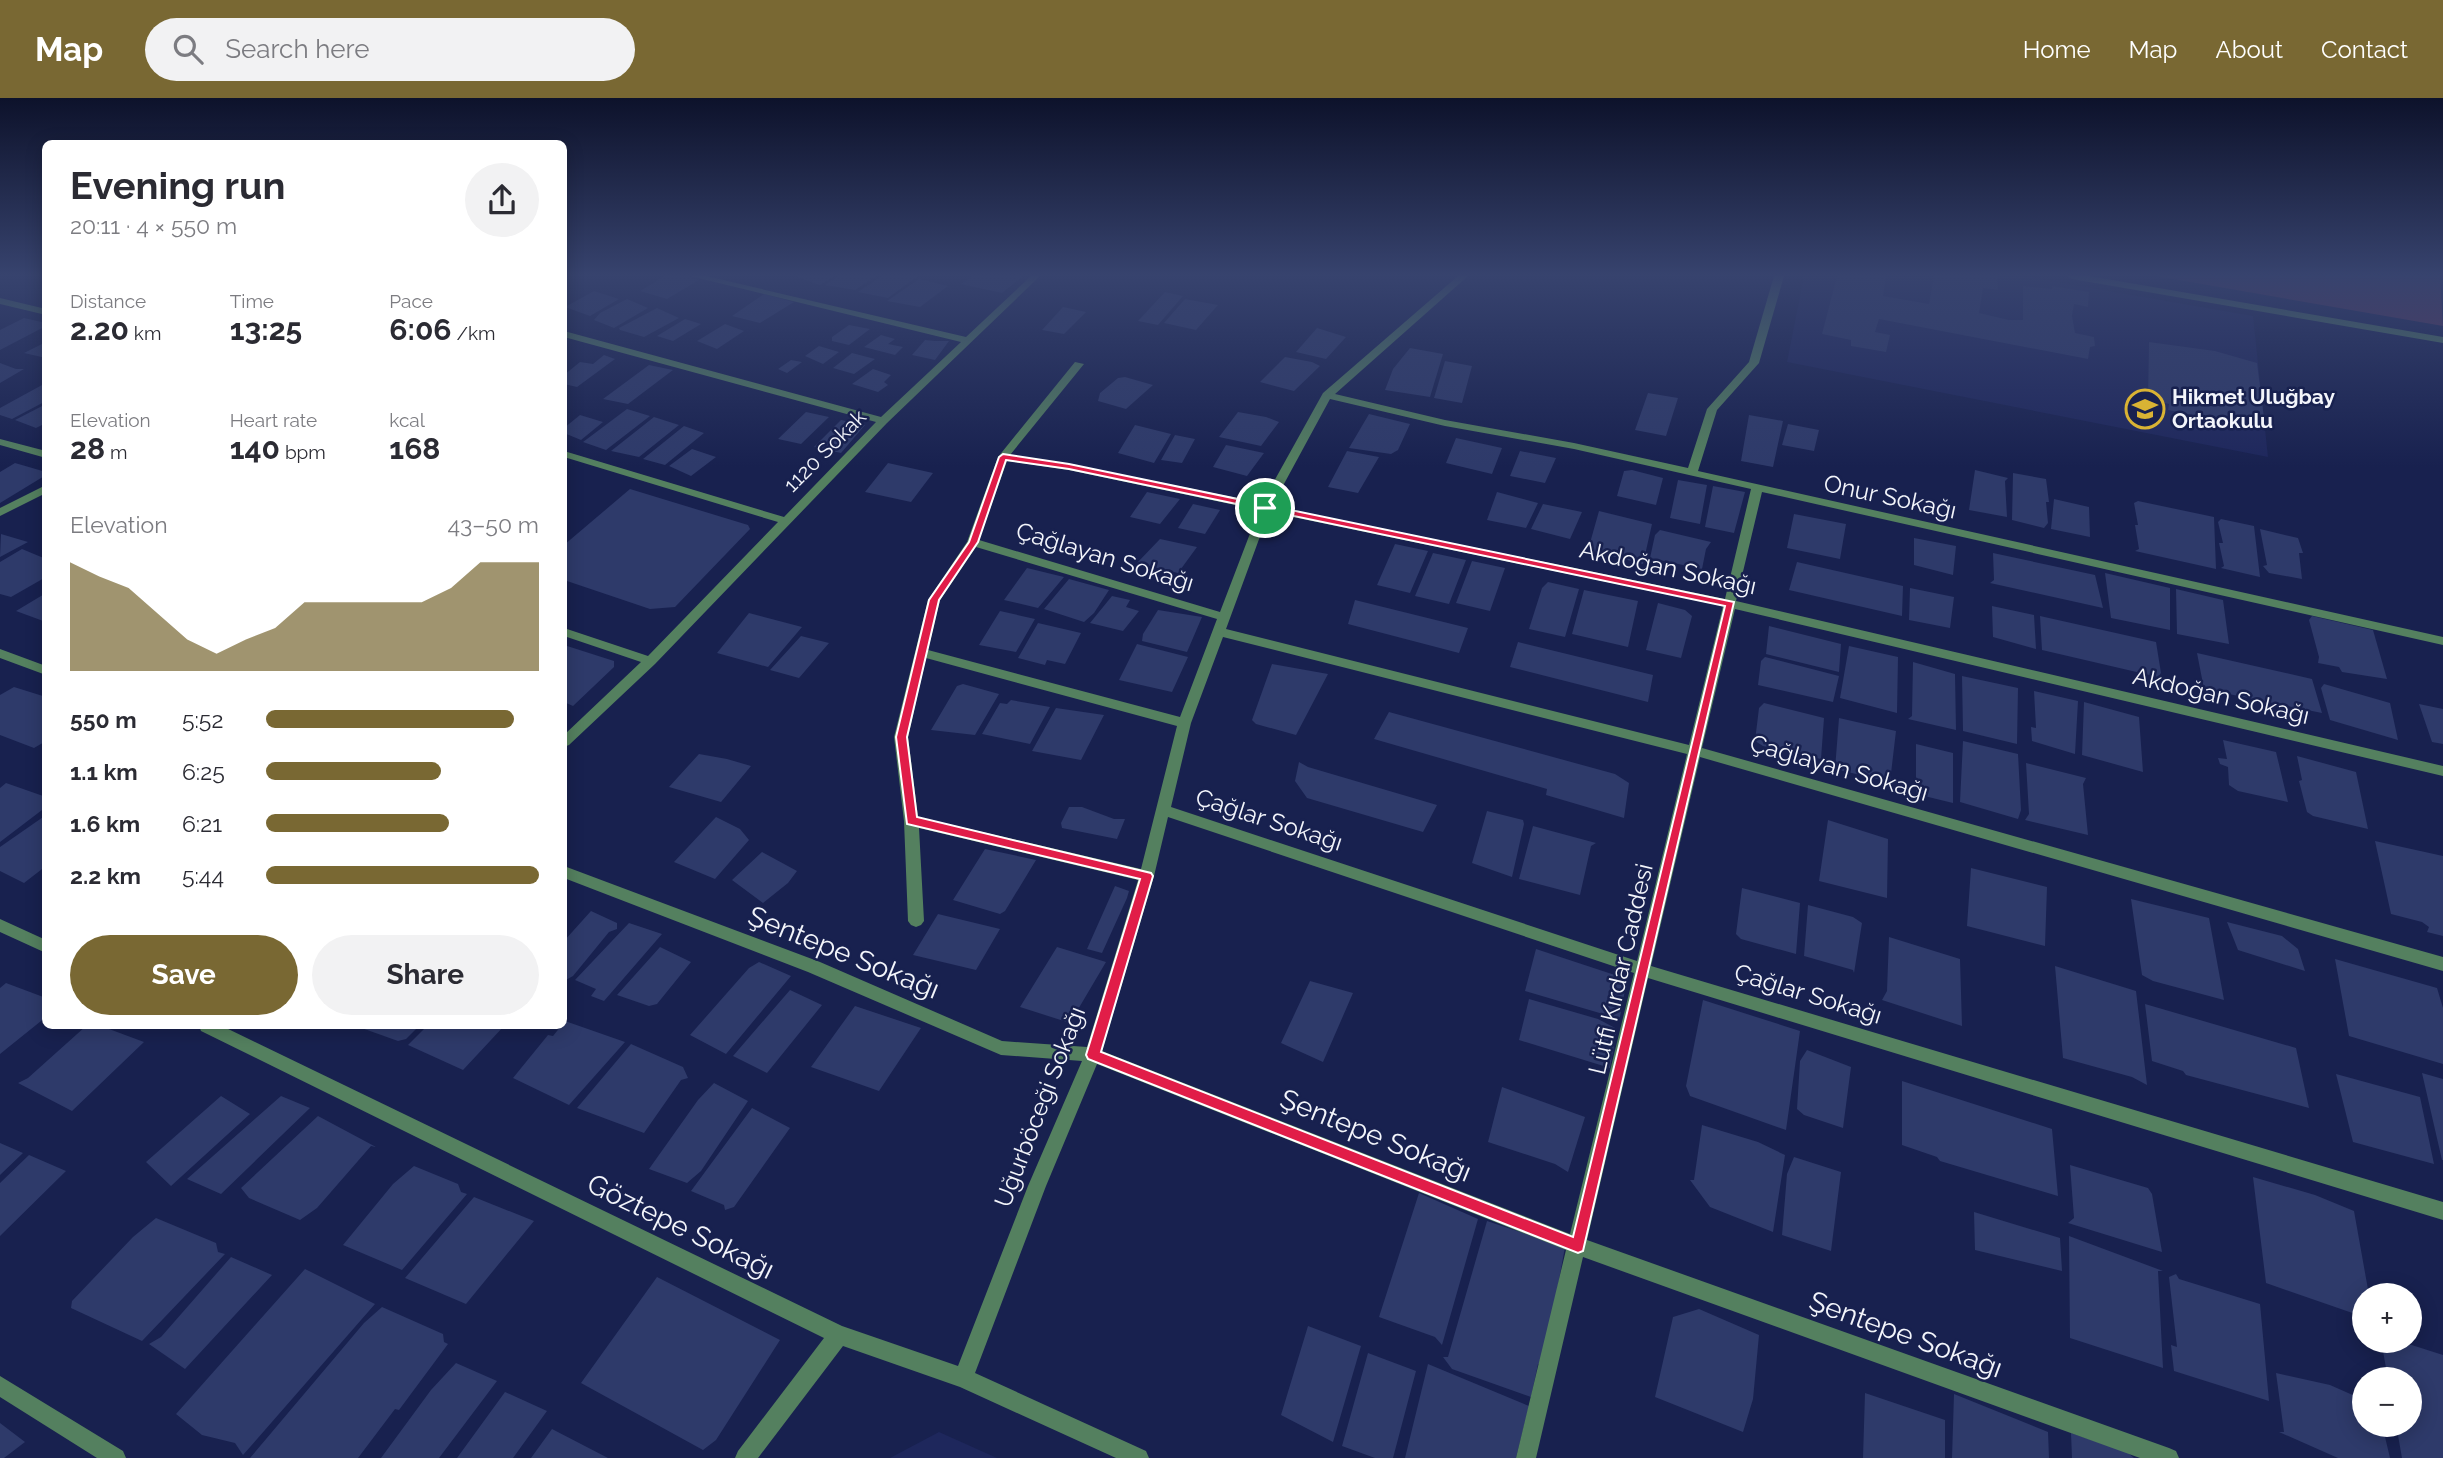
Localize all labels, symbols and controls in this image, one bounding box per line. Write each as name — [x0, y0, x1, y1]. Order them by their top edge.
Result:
search box — [145, 18, 635, 81]
text: Map — [35, 30, 103, 69]
icon: search — [169, 30, 207, 68]
text: Search here — [225, 34, 370, 64]
text: Home — [2023, 35, 2091, 64]
text: Map — [2129, 35, 2177, 64]
text: About — [2215, 35, 2283, 64]
text: Contact — [2321, 35, 2408, 64]
text: Evening run — [70, 163, 285, 208]
button: share — [465, 163, 539, 237]
text: 20:11 · 4 × 550 m — [70, 212, 237, 239]
text: Distance — [70, 290, 146, 312]
text: Time — [230, 290, 274, 312]
text: Pace — [389, 290, 433, 312]
text: 2.20 — [70, 312, 129, 347]
text: 13:25 — [230, 312, 302, 347]
text: 6:06 — [389, 312, 452, 347]
text: km — [129, 322, 161, 344]
text: /km — [452, 322, 495, 344]
place label: Hikmet Uluğbay Ortaokulu — [2172, 384, 2335, 433]
school or university icon: Hikmet Uluğbay Ortaokulu — [2124, 388, 2166, 430]
street label: 1120 Sokak — [778, 404, 871, 497]
text: Elevation — [70, 409, 151, 431]
text: Heart rate — [230, 409, 317, 431]
text: kcal — [389, 409, 425, 431]
text: 28 — [70, 431, 105, 466]
text: 140 — [230, 431, 280, 466]
text: 168 — [389, 431, 440, 466]
text: m — [105, 441, 127, 463]
text: bpm — [280, 441, 326, 463]
street label: Onur Sokağı — [1821, 468, 1959, 525]
pin — [1235, 478, 1295, 538]
icon: arrive — [1246, 489, 1284, 527]
text: Elevation — [70, 511, 168, 538]
text: 43–50 m — [447, 511, 539, 538]
street label: Çağlayan Sokağı — [1013, 516, 1197, 597]
street label: Akdoğan Sokağı — [1577, 535, 1759, 600]
street label: Akdoğan Sokağı — [2130, 661, 2312, 730]
text: 550 m — [70, 706, 137, 733]
text: 5:52 — [182, 706, 223, 733]
street label: Çağlayan Sokağı — [1747, 728, 1932, 807]
text: 1.1 km — [70, 758, 138, 785]
text: 6:25 — [182, 758, 225, 785]
street label: Çağlar Sokağı — [1192, 782, 1346, 857]
text: 1.6 km — [70, 810, 140, 837]
text: 6:21 — [182, 810, 222, 837]
street label: Lütfi Kırdar Caddesi — [1582, 861, 1659, 1077]
text: 2.2 km — [70, 862, 141, 889]
text: 5:44 — [182, 862, 224, 889]
street label: Şentepe Sokağı — [743, 899, 944, 1006]
button: Save — [70, 935, 298, 1015]
button: Share — [312, 935, 539, 1015]
street label: Çağlar Sokağı — [1731, 957, 1885, 1030]
street label: Uğurböceği Sokağı — [988, 1002, 1091, 1211]
street label: Şentepe Sokağı — [1275, 1082, 1476, 1189]
street label: Göztepe Sokağı — [582, 1167, 780, 1286]
map controls — [2352, 1283, 2422, 1437]
button: + — [2352, 1283, 2422, 1353]
street label: Şentepe Sokağı — [1805, 1284, 2007, 1385]
button: − — [2352, 1367, 2422, 1437]

